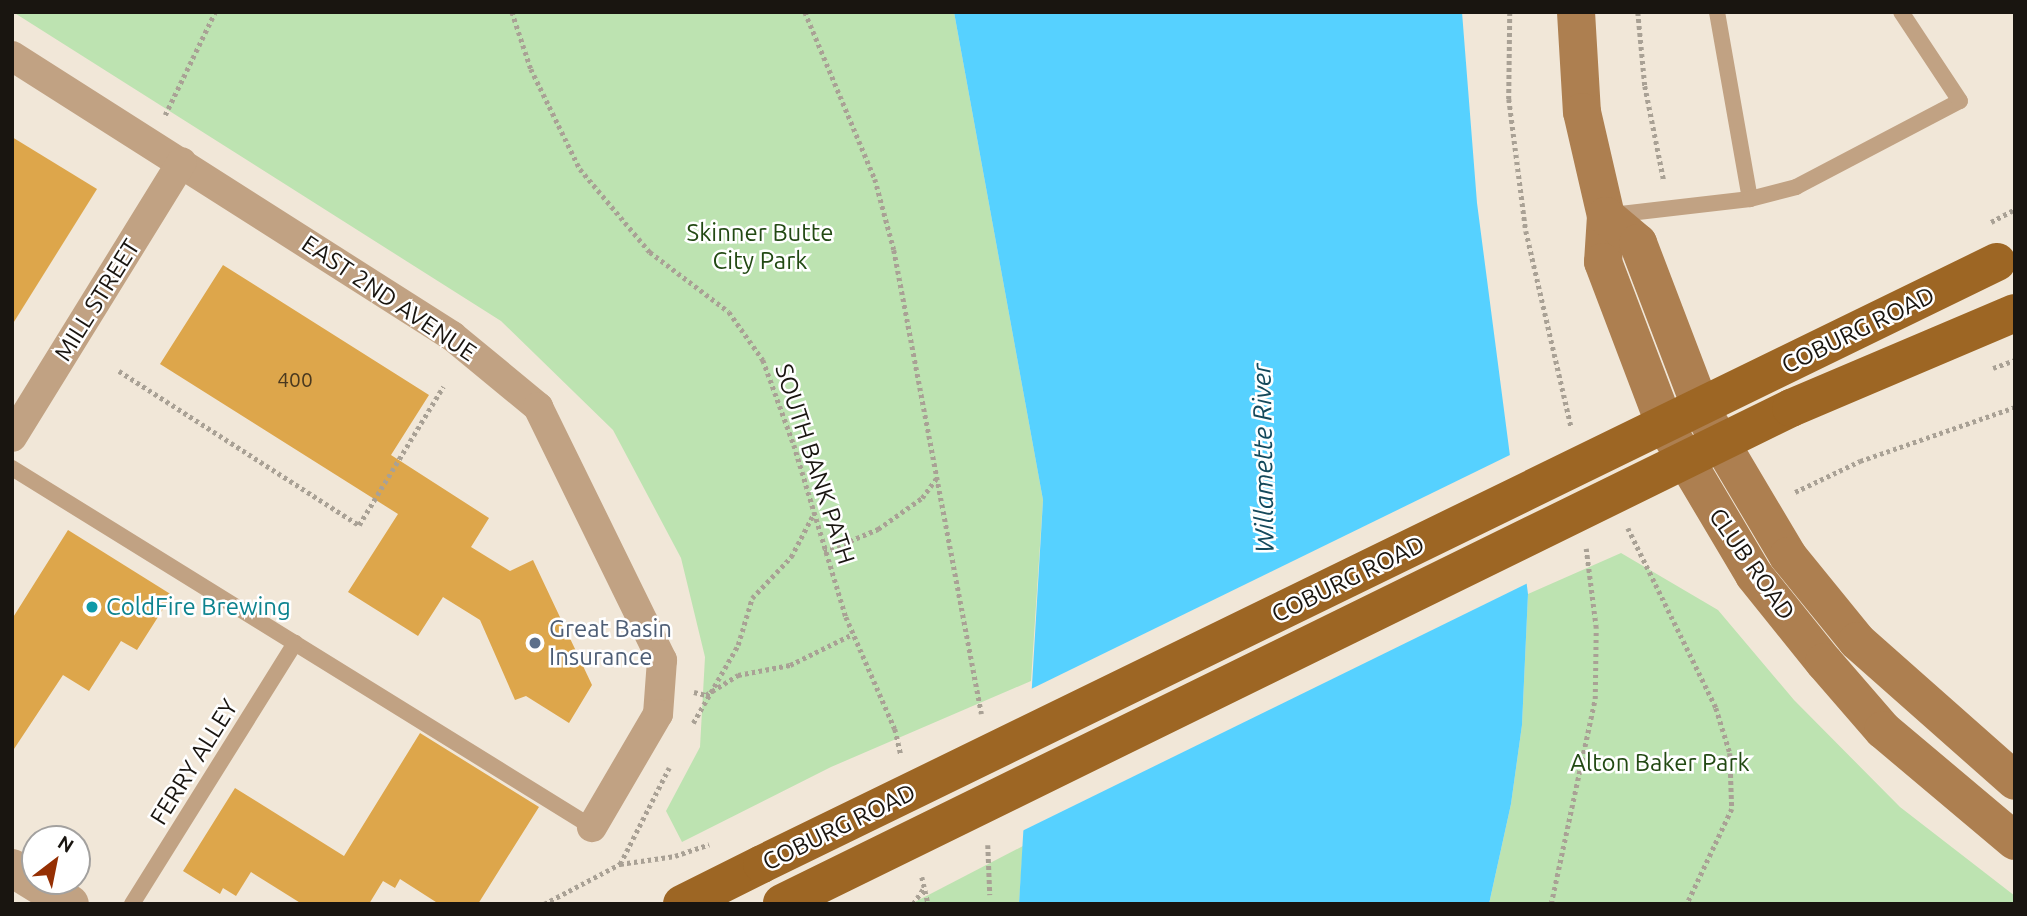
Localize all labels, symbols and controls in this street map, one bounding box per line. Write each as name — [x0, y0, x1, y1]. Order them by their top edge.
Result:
park label: Skinner Butte City Park — [687, 219, 833, 275]
street label: EAST 2ND AVENUE — [296, 229, 482, 367]
street label: MILL STREET — [48, 234, 146, 366]
street label: COBURG ROAD — [1777, 281, 1939, 379]
street label: SOUTH BANK PATH — [769, 360, 861, 568]
water label: Willamette River — [1246, 363, 1280, 553]
house number: 400 — [277, 366, 313, 392]
street label: CLUB ROAD — [1703, 503, 1801, 625]
street label: COBURG ROAD — [1267, 530, 1429, 628]
place label: ColdFire Brewing — [106, 593, 291, 621]
marker: ColdFire Brewing — [84, 599, 100, 615]
place label: Great Basin Insurance — [549, 615, 672, 671]
marker: Great Basin Insurance — [527, 635, 543, 651]
street label: FERRY ALLEY — [144, 694, 244, 830]
park label: Alton Baker Park — [1570, 749, 1750, 777]
street label: COBURG ROAD — [758, 778, 920, 876]
north arrow — [21, 825, 91, 895]
text: N — [54, 831, 78, 857]

